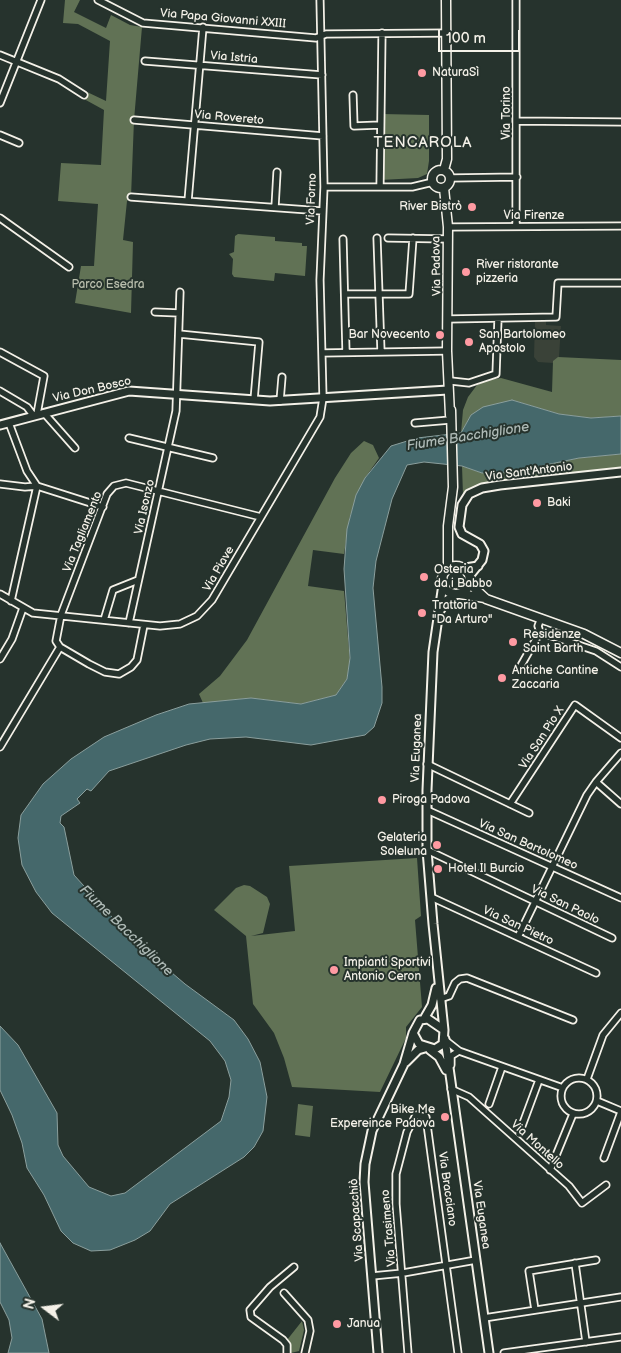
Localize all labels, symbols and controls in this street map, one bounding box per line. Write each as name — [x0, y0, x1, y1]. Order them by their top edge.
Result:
street label: Via Papa Giovanni XXIII — [159, 6, 287, 32]
scale bar — [441, 20, 524, 52]
text: 100 m — [446, 29, 486, 48]
street label: Via Istria — [210, 49, 258, 67]
place label: NaturaSì — [432, 66, 479, 80]
marker: NaturaSì — [416, 67, 428, 79]
street label: Via Torino — [500, 86, 514, 140]
street label: Via Rovereto — [194, 108, 264, 128]
district label: TENCAROLA — [372, 134, 474, 152]
street label: Via Forno — [304, 173, 320, 225]
place label: River Bistrò — [399, 200, 462, 214]
marker: River Bistrò — [466, 201, 478, 213]
street label: Via Firenze — [504, 209, 564, 223]
street label: Via Padova — [429, 236, 445, 296]
place label: River ristorante pizzeria — [476, 258, 559, 286]
marker: River ristorante pizzeria — [460, 266, 472, 278]
park label: Parco Esedra — [71, 278, 145, 292]
place label: Bar Novecento — [348, 328, 430, 342]
place label: San Bartolomeo Apostolo — [479, 328, 566, 356]
marker: Bar Novecento — [434, 329, 446, 341]
marker: San Bartolomeo Apostolo — [463, 336, 475, 348]
street label: Via Don Bosco — [51, 374, 133, 406]
water label: Fiume Bacchiglione — [405, 419, 531, 455]
street label: Via Sant'Antonio — [485, 460, 573, 484]
street label: Via Isonzo — [132, 478, 158, 536]
street label: Via Tagliamento — [60, 489, 106, 575]
place label: Baki — [547, 496, 571, 510]
marker: Baki — [531, 497, 543, 509]
street label: Via Piave — [200, 544, 238, 594]
place label: Osteria da i Babbo — [434, 563, 492, 591]
marker: Osteria da i Babbo — [418, 571, 430, 583]
place label: Trattoria "Da Arturo" — [432, 599, 492, 627]
marker: Trattoria "Da Arturo" — [416, 607, 428, 619]
place label: Residenze Saint Barth — [523, 628, 583, 656]
marker: Residenze Saint Barth — [507, 636, 519, 648]
place label: Antiche Cantine Zaccaria — [512, 664, 598, 692]
marker: Antiche Cantine Zaccaria — [496, 672, 508, 684]
street label: Via San Pio X — [516, 704, 568, 772]
street label: Via Euganea — [409, 713, 425, 783]
place label: Piroga Padova — [392, 793, 470, 807]
marker: Piroga Padova — [376, 794, 388, 806]
street label: Via San Bartolomeo — [476, 817, 580, 873]
place label: Gelateria Soleluna — [377, 831, 427, 859]
marker: Gelateria Soleluna — [431, 839, 443, 851]
place label: Hotel Il Burcio — [448, 862, 524, 876]
marker: Hotel Il Burcio — [432, 863, 444, 875]
water label: Fiume Bacchiglione — [76, 882, 176, 980]
street label: Via San Paolo — [528, 882, 602, 928]
street label: Via San Pietro — [480, 903, 556, 949]
place label: Impianti Sportivi Antonio Ceron — [344, 956, 431, 984]
marker: Impianti Sportivi Antonio Ceron — [328, 964, 340, 976]
place label: Bike Me Expereince Padova — [330, 1103, 435, 1131]
marker: Bike Me Expereince Padova — [439, 1111, 451, 1123]
street label: Via Montello — [507, 1117, 567, 1173]
street label: Via Bracciano — [435, 1151, 459, 1227]
street label: Via Scapacchiò — [347, 1178, 367, 1262]
street label: Via Euganea — [469, 1180, 493, 1250]
street label: Via Trasimeno — [378, 1189, 400, 1267]
north arrow — [20, 1283, 70, 1333]
text: N — [20, 1297, 40, 1311]
place label: Janua — [347, 1317, 380, 1331]
marker: Janua — [331, 1318, 343, 1330]

